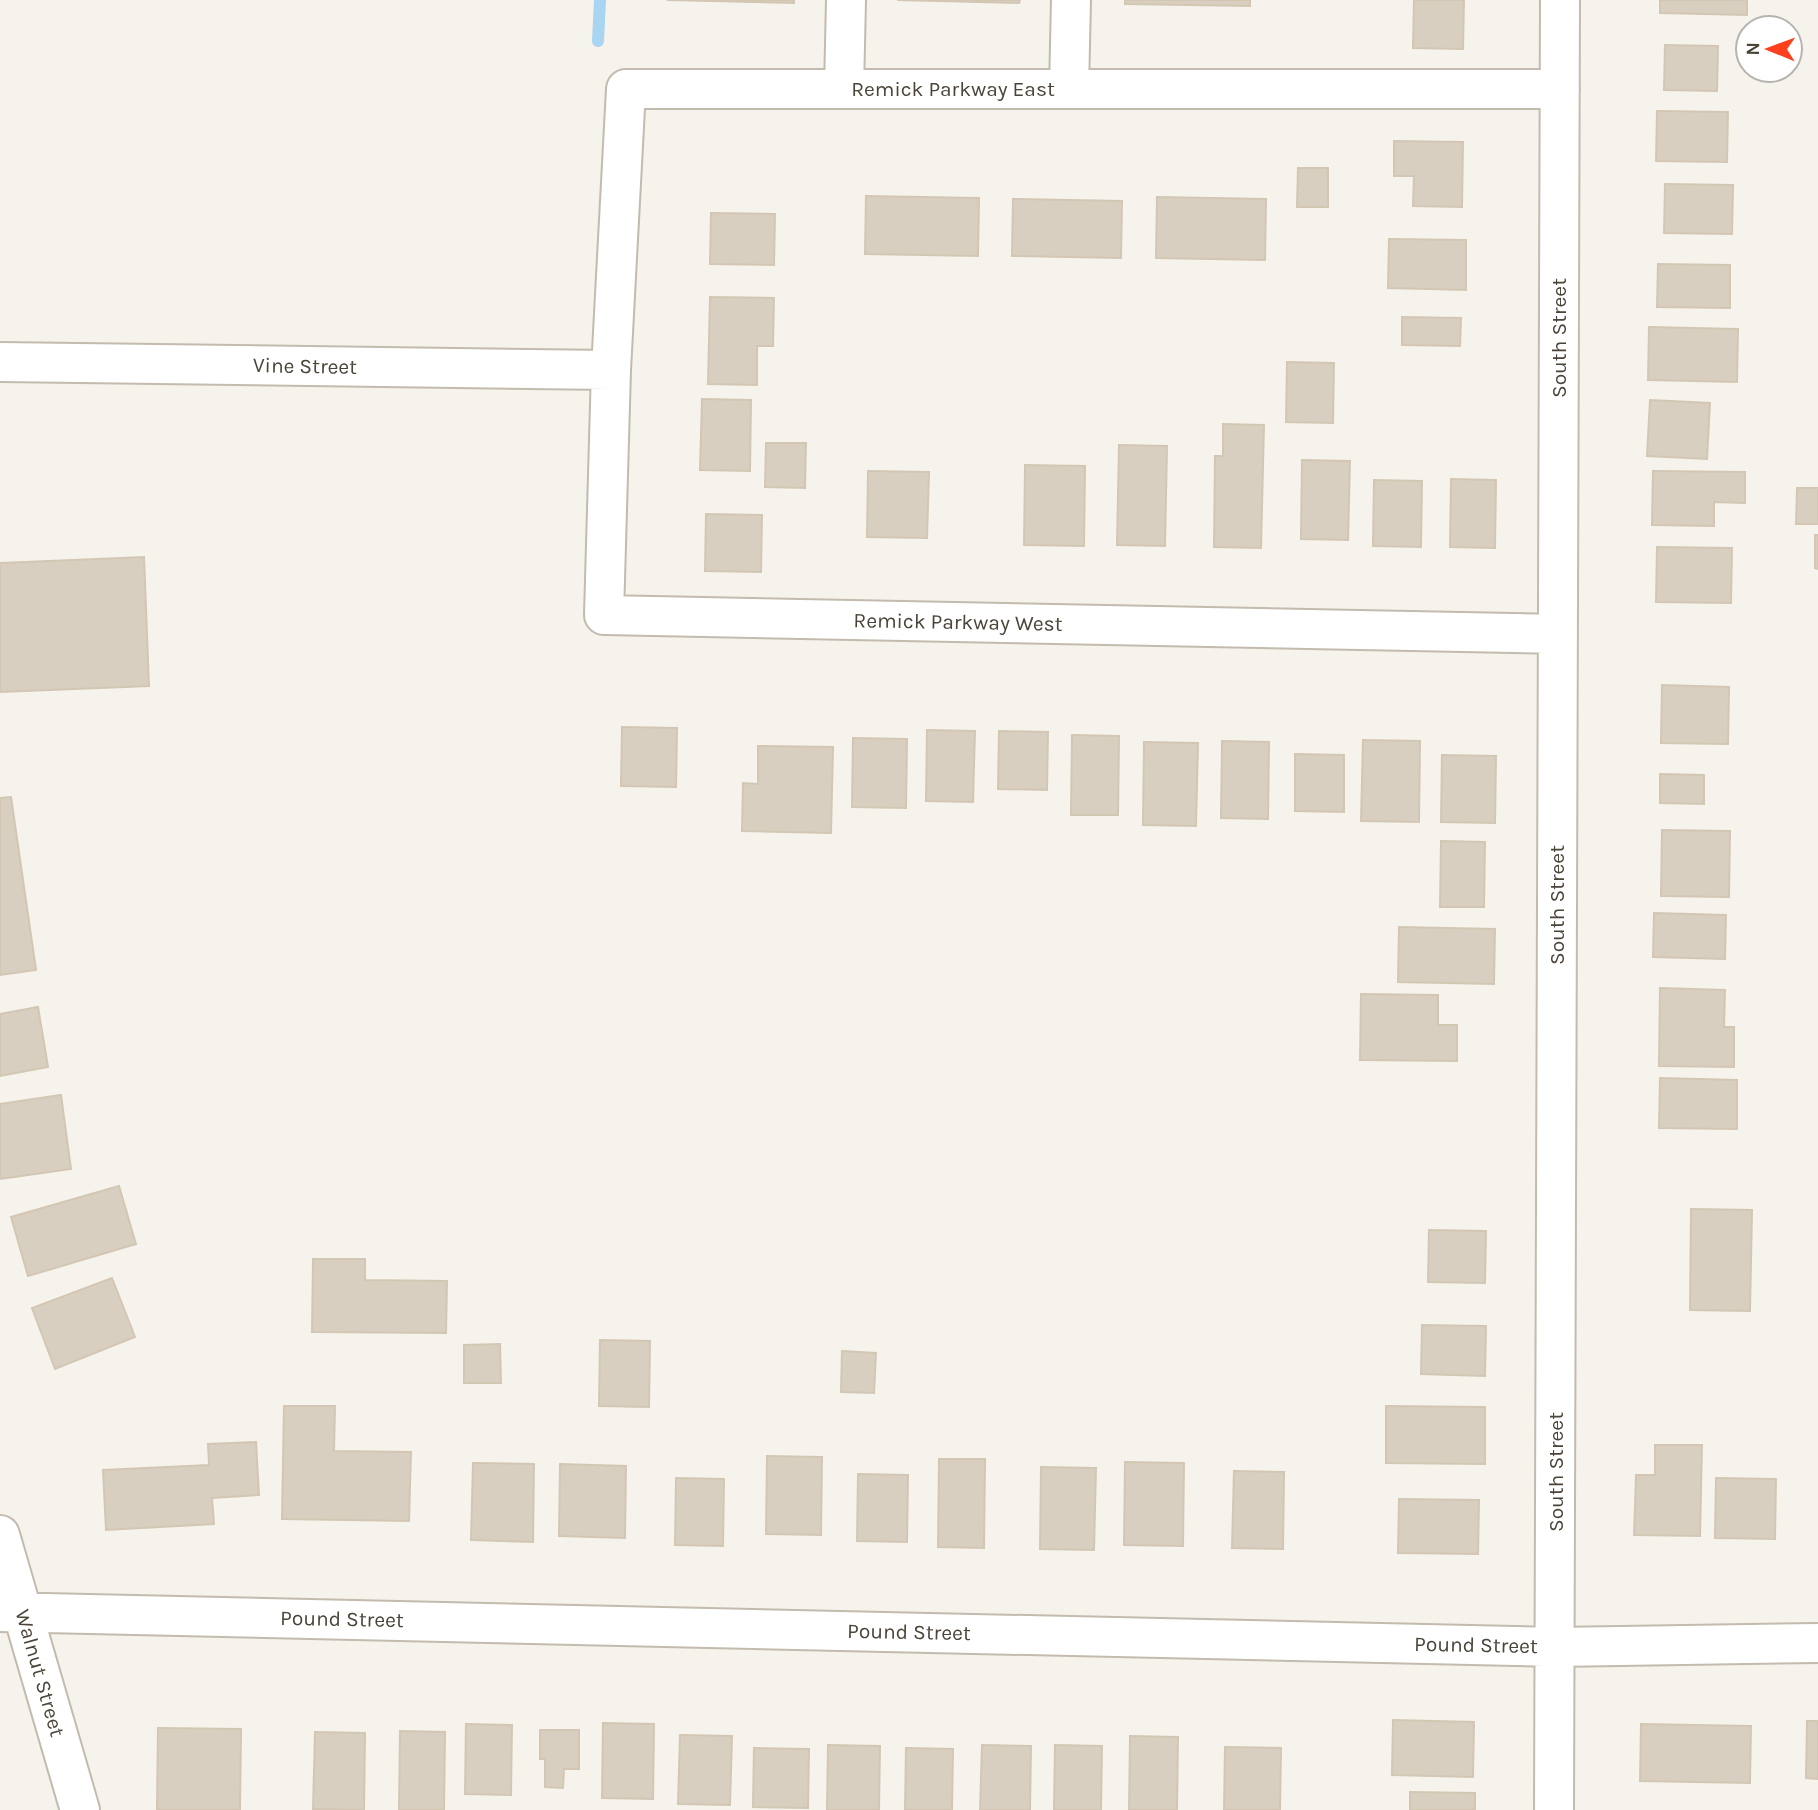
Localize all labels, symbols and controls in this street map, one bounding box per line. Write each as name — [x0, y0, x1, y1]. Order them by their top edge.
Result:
north arrow — [1734, 14, 1804, 84]
text: N — [1742, 42, 1764, 56]
street label: Remick Parkway East — [851, 77, 1055, 101]
street label: South Street — [1547, 278, 1571, 398]
street label: Vine Street — [253, 353, 357, 379]
street label: Remick Parkway West — [853, 608, 1063, 636]
street label: South Street — [1545, 845, 1569, 965]
street label: South Street — [1544, 1412, 1568, 1532]
street label: Pound Street — [280, 1606, 404, 1632]
street label: Walnut Street — [10, 1607, 70, 1740]
street label: Pound Street — [847, 1619, 971, 1645]
street label: Pound Street — [1414, 1632, 1538, 1658]

